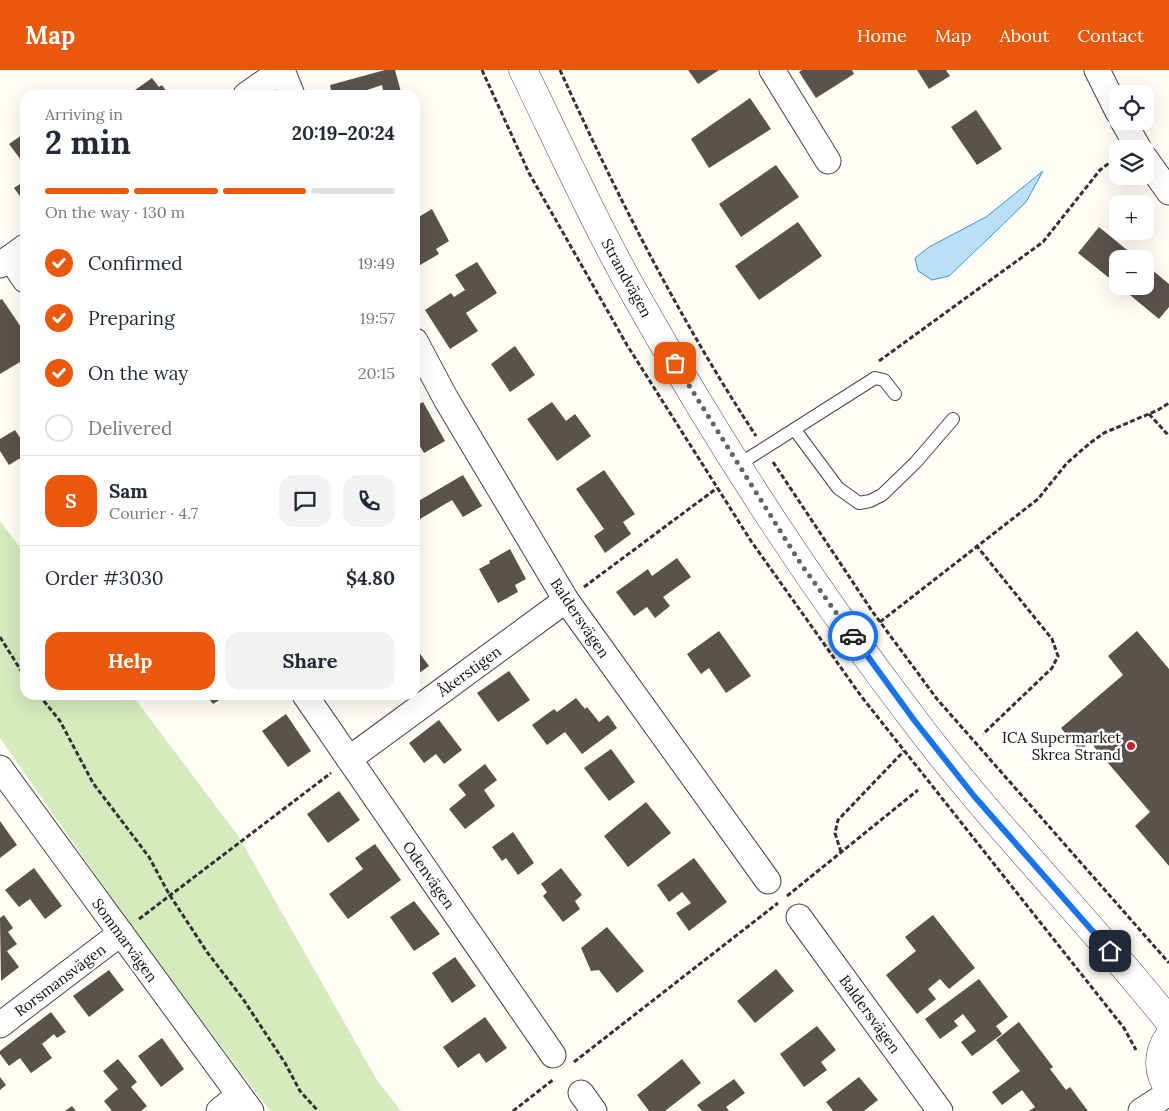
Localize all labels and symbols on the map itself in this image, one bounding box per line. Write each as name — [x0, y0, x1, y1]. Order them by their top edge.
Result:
street label: Strandvägen — [598, 235, 656, 321]
pin — [654, 342, 696, 384]
street label: Baldersvägen — [546, 574, 614, 662]
courier — [828, 611, 878, 661]
street label: Åkerstigen — [433, 641, 505, 701]
place label: ICA Supermarket Skrea Strand — [1002, 728, 1121, 764]
marker: ICA Supermarket Skrea Strand — [1125, 740, 1137, 752]
street label: Odenvägen — [399, 837, 459, 913]
street label: Sommarvägen — [88, 894, 162, 986]
pin — [1089, 930, 1131, 972]
street label: Rorsmansvägen — [11, 940, 109, 1020]
street label: Baldersvägen — [835, 971, 905, 1057]

